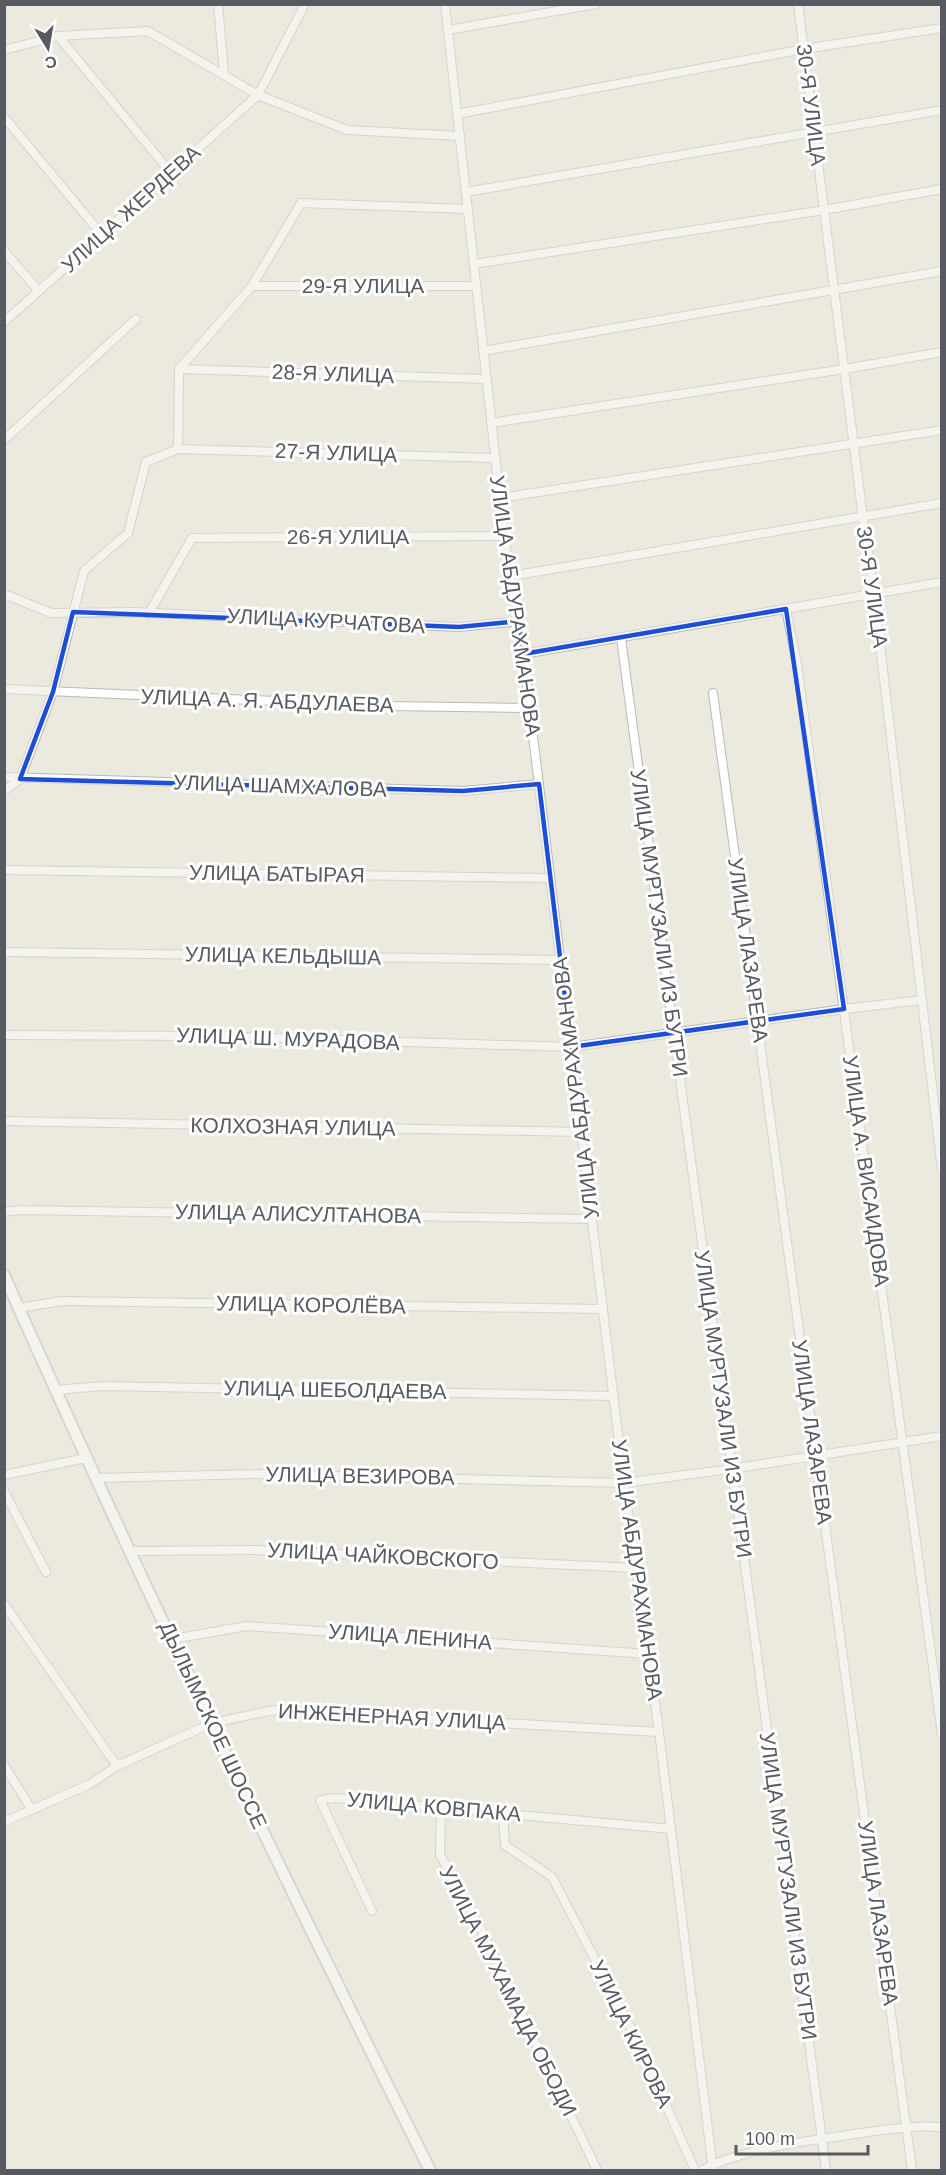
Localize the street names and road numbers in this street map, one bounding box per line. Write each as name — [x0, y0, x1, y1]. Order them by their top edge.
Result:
street label: 30-Я УЛИЦА — [793, 43, 830, 167]
street label: УЛИЦА ЖЕРДЕВА — [57, 140, 205, 277]
street label: 29-Я УЛИЦА — [302, 274, 424, 297]
street label: 28-Я УЛИЦА — [271, 360, 395, 387]
street label: 27-Я УЛИЦА — [274, 439, 398, 466]
street label: УЛИЦА АБДУРАХМАНОВА — [486, 474, 545, 738]
street label: 26-Я УЛИЦА — [287, 525, 409, 548]
street label: 30-Я УЛИЦА — [853, 525, 892, 649]
street label: УЛИЦА КУРЧАТОВА — [226, 604, 426, 637]
street label: УЛИЦА А. Я. АБДУЛАЕВА — [140, 685, 394, 716]
street label: УЛИЦА МУРТУЗАЛИ ИЗ БУТРИ — [626, 768, 692, 1078]
street label: УЛИЦА ШАМХАЛОВА — [173, 770, 387, 801]
street label: УЛИЦА ЛАЗАРЕВА — [724, 856, 773, 1044]
street label: УЛИЦА БАТЫРАЯ — [189, 860, 365, 887]
street label: УЛИЦА КЕЛЬДЫША — [185, 942, 381, 969]
street label: УЛИЦА АБДУРАХМАНОВА — [548, 956, 603, 1220]
street label: УЛИЦА Ш. МУРАДОВА — [176, 1023, 400, 1054]
street label: УЛИЦА А. ВИСАИДОВА — [839, 1054, 894, 1288]
street label: КОЛХОЗНАЯ УЛИЦА — [190, 1113, 396, 1140]
street label: УЛИЦА АЛИСУЛТАНОВА — [175, 1200, 421, 1227]
street label: УЛИЦА МУРТУЗАЛИ ИЗ БУТРИ — [690, 1249, 756, 1559]
street label: УЛИЦА КОРОЛЁВА — [216, 1291, 406, 1318]
street label: УЛИЦА ЛАЗАРЕВА — [788, 1338, 837, 1526]
street label: УЛИЦА ШЕБОЛДАЕВА — [223, 1376, 447, 1403]
street label: УЛИЦА АБДУРАХМАНОВА — [608, 1438, 667, 1702]
street label: УЛИЦА ВЕЗИРОВА — [265, 1462, 455, 1489]
street label: УЛИЦА ЧАЙКОВСКОГО — [267, 1538, 499, 1573]
street label: ДЫЛЫМСКОЕ ШОССЕ — [155, 1618, 272, 1832]
street label: УЛИЦА ЛЕНИНА — [327, 1619, 493, 1654]
street label: ИНЖЕНЕРНАЯ УЛИЦА — [278, 1699, 507, 1734]
street label: УЛИЦА МУРТУЗАЛИ ИЗ БУТРИ — [755, 1731, 821, 2041]
street label: УЛИЦА КОВПАКА — [346, 1787, 522, 1826]
street label: УЛИЦА ЛАЗАРЕВА — [854, 1819, 903, 2007]
street label: УЛИЦА МУХАМАДА ОБОДИ — [435, 1862, 582, 2119]
street label: УЛИЦА КИРОВА — [586, 1956, 677, 2111]

